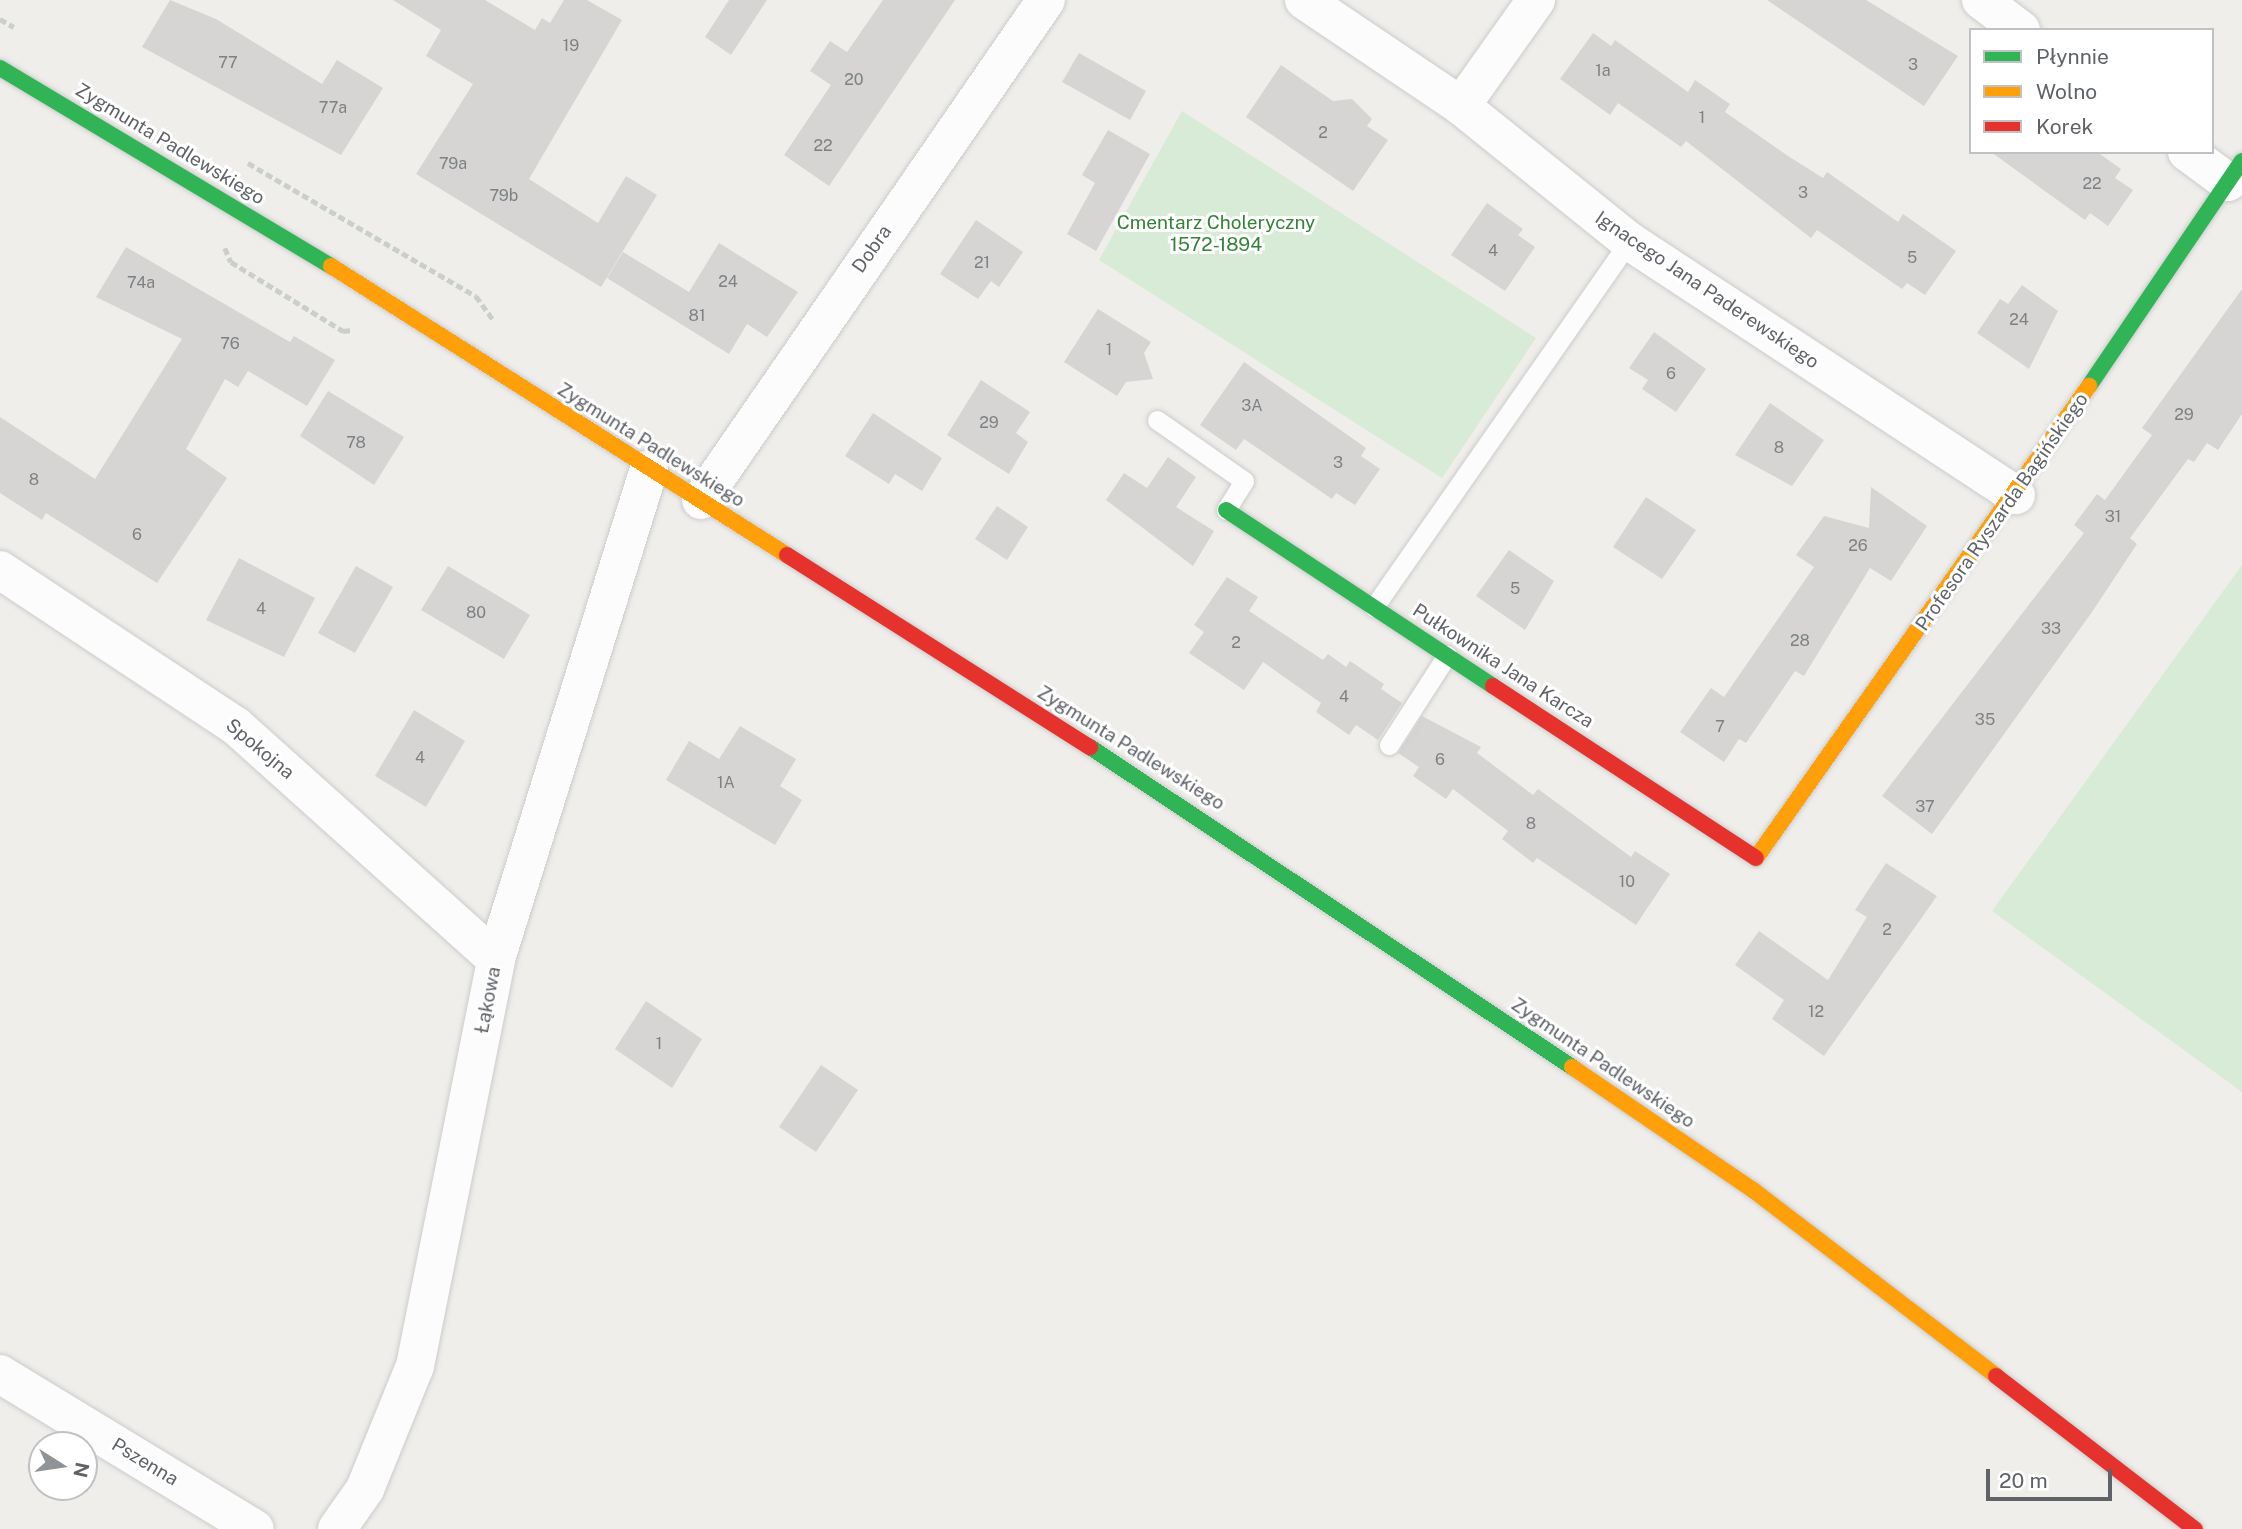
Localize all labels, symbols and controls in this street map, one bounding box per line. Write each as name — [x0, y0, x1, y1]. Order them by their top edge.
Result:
legend — [1969, 28, 2214, 154]
house number: 19 — [563, 36, 579, 56]
text: Płynnie — [2036, 44, 2109, 69]
house number: 77 — [218, 53, 238, 73]
house number: 3 — [1908, 55, 1918, 75]
house number: 1a — [1595, 61, 1611, 81]
house number: 20 — [844, 70, 864, 90]
street label: Zygmunta Padlewskiego — [71, 78, 269, 210]
text: Wolno — [2036, 79, 2097, 104]
house number: 77a — [319, 98, 347, 118]
house number: 1 — [1699, 108, 1705, 128]
text: Korek — [2036, 114, 2093, 139]
house number: 2 — [1318, 123, 1328, 143]
house number: 22 — [813, 136, 833, 156]
house number: 79a — [439, 154, 467, 174]
house number: 22 — [2082, 174, 2102, 194]
house number: 3 — [1798, 183, 1808, 203]
house number: 79b — [490, 186, 518, 206]
street label: Ignacego Jana Paderewskiego — [1591, 206, 1823, 374]
park label: Cmentarz Choleryczny 1572-1894 — [1117, 212, 1315, 256]
street label: Dobra — [848, 221, 896, 277]
house number: 4 — [1488, 241, 1498, 261]
house number: 5 — [1907, 248, 1917, 268]
house number: 21 — [974, 253, 990, 273]
house number: 24 — [718, 272, 738, 292]
house number: 74a — [127, 273, 155, 293]
house number: 81 — [689, 306, 705, 326]
house number: 24 — [2009, 310, 2029, 330]
house number: 76 — [220, 334, 240, 354]
house number: 1 — [1106, 340, 1112, 360]
house number: 6 — [1666, 364, 1676, 384]
street label: Zygmunta Padlewskiego — [553, 378, 749, 512]
street label: Profesora Ryszarda Bagińskiego — [1911, 389, 2093, 635]
house number: 3A — [1241, 396, 1263, 416]
house number: 29 — [2174, 405, 2194, 425]
house number: 29 — [979, 413, 999, 433]
house number: 78 — [346, 433, 366, 453]
house number: 8 — [1774, 438, 1784, 458]
house number: 3 — [1333, 453, 1343, 473]
house number: 8 — [29, 470, 39, 490]
house number: 31 — [2105, 507, 2121, 527]
house number: 6 — [132, 525, 142, 545]
house number: 26 — [1848, 536, 1868, 556]
house number: 5 — [1510, 579, 1520, 599]
house number: 4 — [256, 599, 266, 619]
street label: Pułkownika Jana Karcza — [1408, 599, 1598, 733]
house number: 80 — [466, 603, 486, 623]
house number: 33 — [2041, 619, 2061, 639]
house number: 28 — [1790, 631, 1810, 651]
house number: 2 — [1231, 633, 1241, 653]
street label: Zygmunta Padlewskiego — [1033, 681, 1229, 815]
house number: 4 — [1339, 687, 1349, 707]
house number: 35 — [1975, 710, 1995, 730]
street label: Spokojna — [221, 714, 299, 784]
house number: 7 — [1715, 717, 1725, 737]
house number: 4 — [415, 748, 425, 768]
house number: 6 — [1435, 750, 1445, 770]
house number: 1A — [717, 773, 735, 793]
house number: 37 — [1915, 797, 1935, 817]
house number: 8 — [1526, 814, 1536, 834]
house number: 10 — [1619, 872, 1635, 892]
house number: 2 — [1882, 920, 1892, 940]
street label: Łąkowa — [470, 965, 506, 1035]
street label: Zygmunta Padlewskiego — [1507, 993, 1699, 1133]
house number: 12 — [1808, 1002, 1824, 1022]
house number: 1 — [656, 1034, 662, 1054]
north arrow — [28, 1431, 98, 1501]
street label: Pszenna — [108, 1433, 182, 1491]
scale bar — [1990, 1456, 2116, 1500]
text: N — [69, 1460, 94, 1479]
text: 20 m — [1999, 1468, 2048, 1493]

